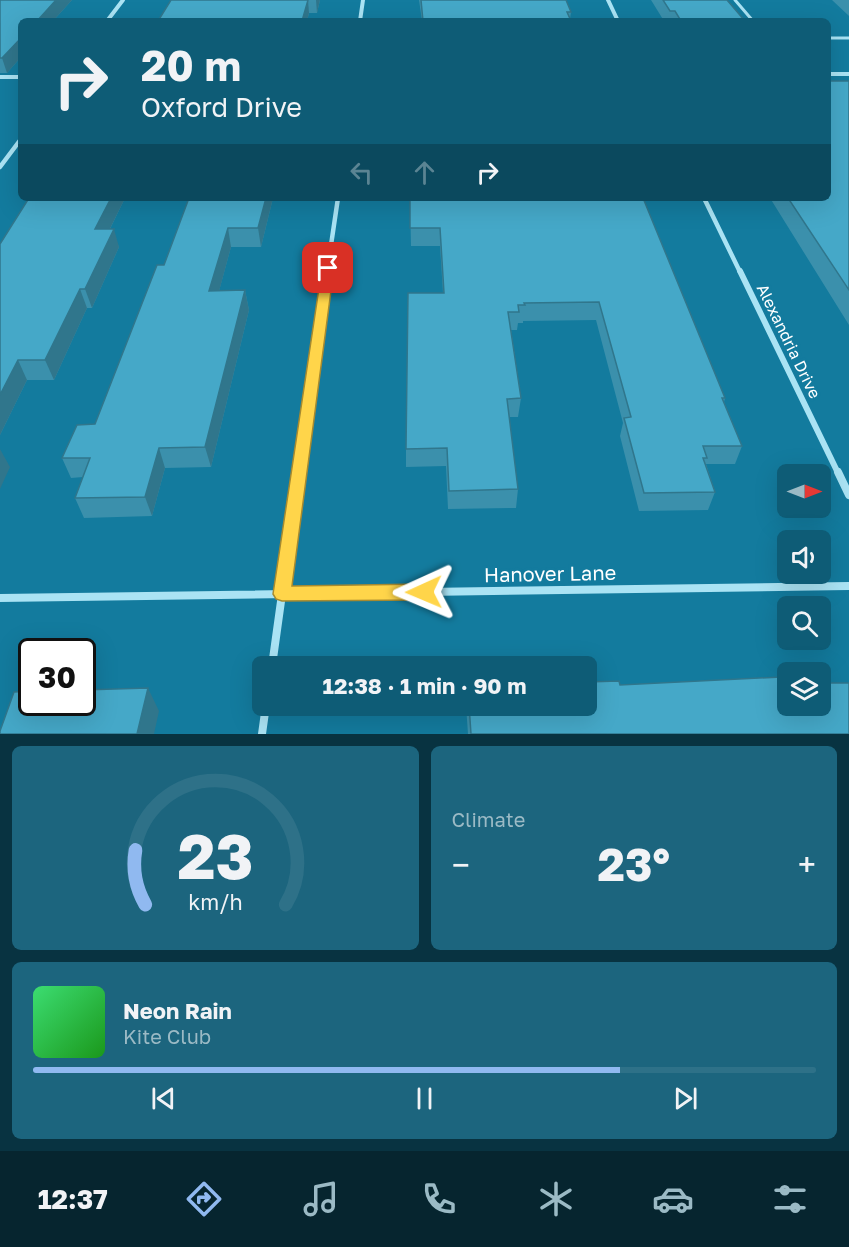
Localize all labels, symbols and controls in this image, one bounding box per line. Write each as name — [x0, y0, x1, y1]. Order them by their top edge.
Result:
text: 20 m — [141, 40, 241, 90]
icon: right — [42, 42, 120, 120]
text: Oxford Drive — [141, 91, 302, 123]
icon: left — [345, 156, 378, 189]
icon: ahead — [408, 156, 441, 189]
icon: right — [471, 156, 504, 189]
pin — [302, 242, 353, 293]
icon: arrive — [311, 251, 344, 284]
street label: Alexandria Drive — [753, 280, 825, 402]
north arrow — [777, 464, 831, 518]
map controls — [777, 464, 831, 716]
button: sound — [777, 530, 831, 584]
position arrow — [392, 560, 456, 624]
street label: Hanover Lane — [484, 560, 616, 586]
button: search — [777, 596, 831, 650]
speed limit sign: 30 — [18, 638, 96, 716]
button: layers — [777, 662, 831, 716]
text: 12:38 · 1 min · 90 m — [323, 672, 526, 699]
text: Climate — [452, 807, 525, 831]
text: 23 — [177, 818, 253, 893]
text: 23° — [598, 837, 670, 891]
text: − — [452, 845, 470, 884]
text: + — [798, 845, 816, 884]
text: km/h — [188, 889, 243, 915]
text: Neon Rain — [123, 997, 232, 1024]
text: Kite Club — [123, 1024, 211, 1048]
icon: previous — [147, 1082, 180, 1115]
icon: pause — [408, 1082, 441, 1115]
icon: next — [669, 1082, 702, 1115]
icon: directions — [183, 1178, 225, 1220]
icon: music — [300, 1178, 342, 1220]
icon: phone — [418, 1178, 460, 1220]
icon: climate — [535, 1178, 577, 1220]
icon: car — [652, 1178, 694, 1220]
icon: filters — [769, 1178, 811, 1220]
text: 12:37 — [38, 1183, 108, 1215]

